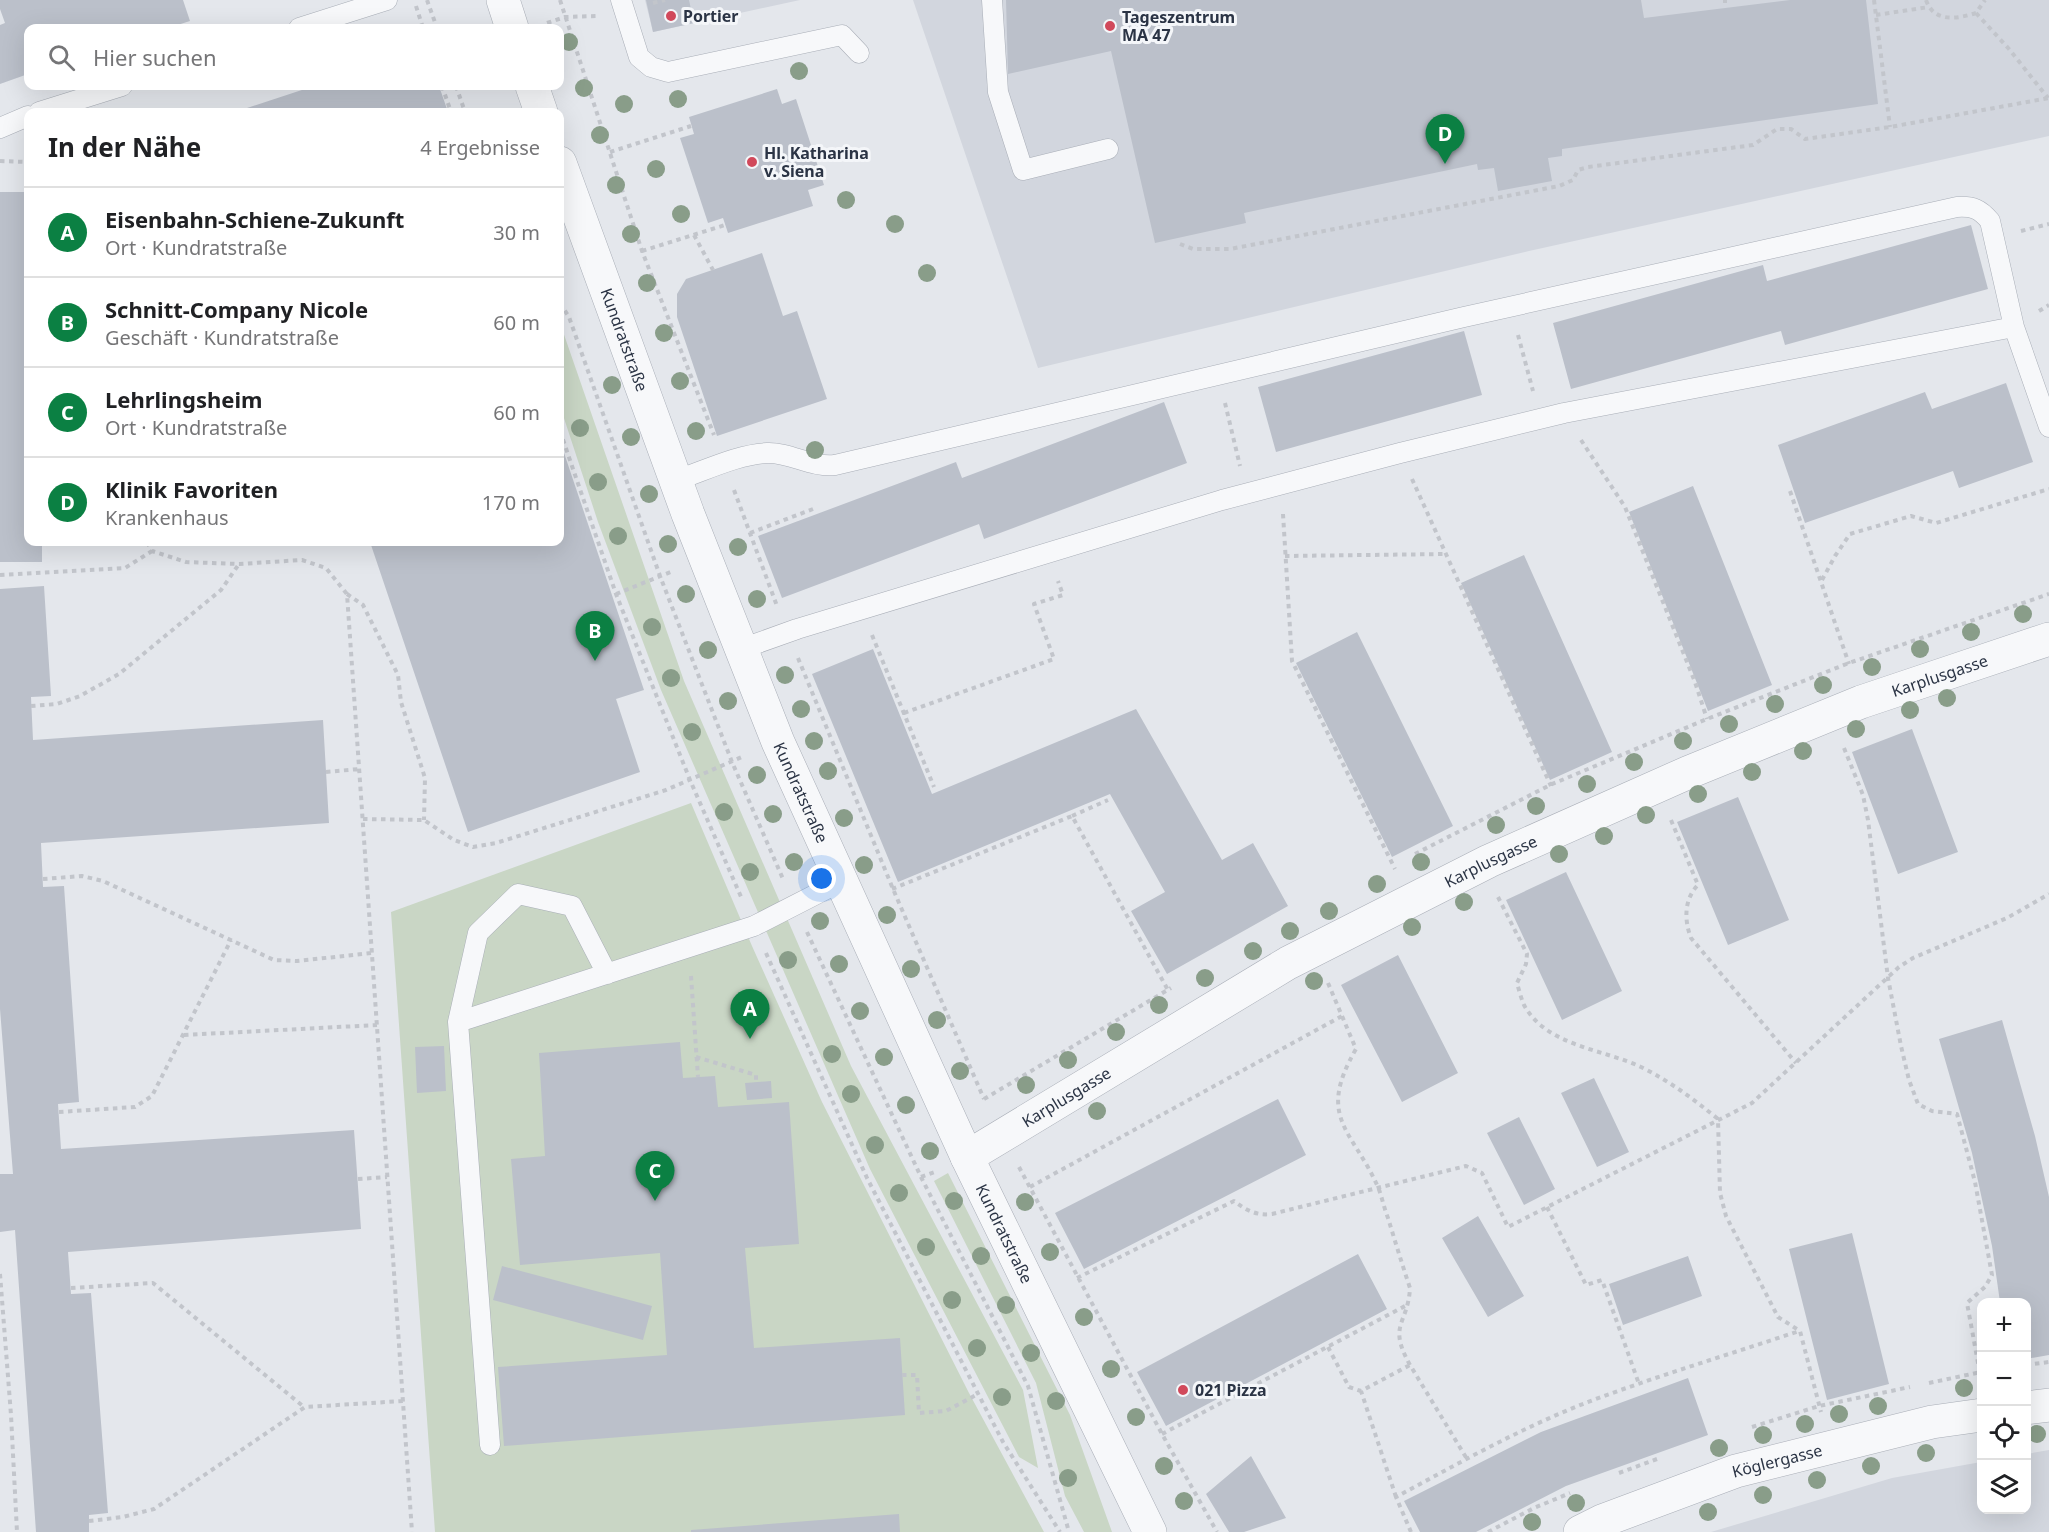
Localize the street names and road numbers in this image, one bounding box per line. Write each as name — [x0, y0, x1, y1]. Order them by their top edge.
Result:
street label: Kundratstraße — [595, 285, 653, 394]
street label: Karplusgasse — [1889, 649, 1991, 702]
street label: Kundratstraße — [768, 738, 833, 846]
street label: Karplusgasse — [1441, 830, 1541, 893]
street label: Karplusgasse — [1018, 1062, 1115, 1132]
street label: Kundratstraße — [971, 1180, 1038, 1287]
street label: Köglergasse — [1730, 1439, 1825, 1483]

